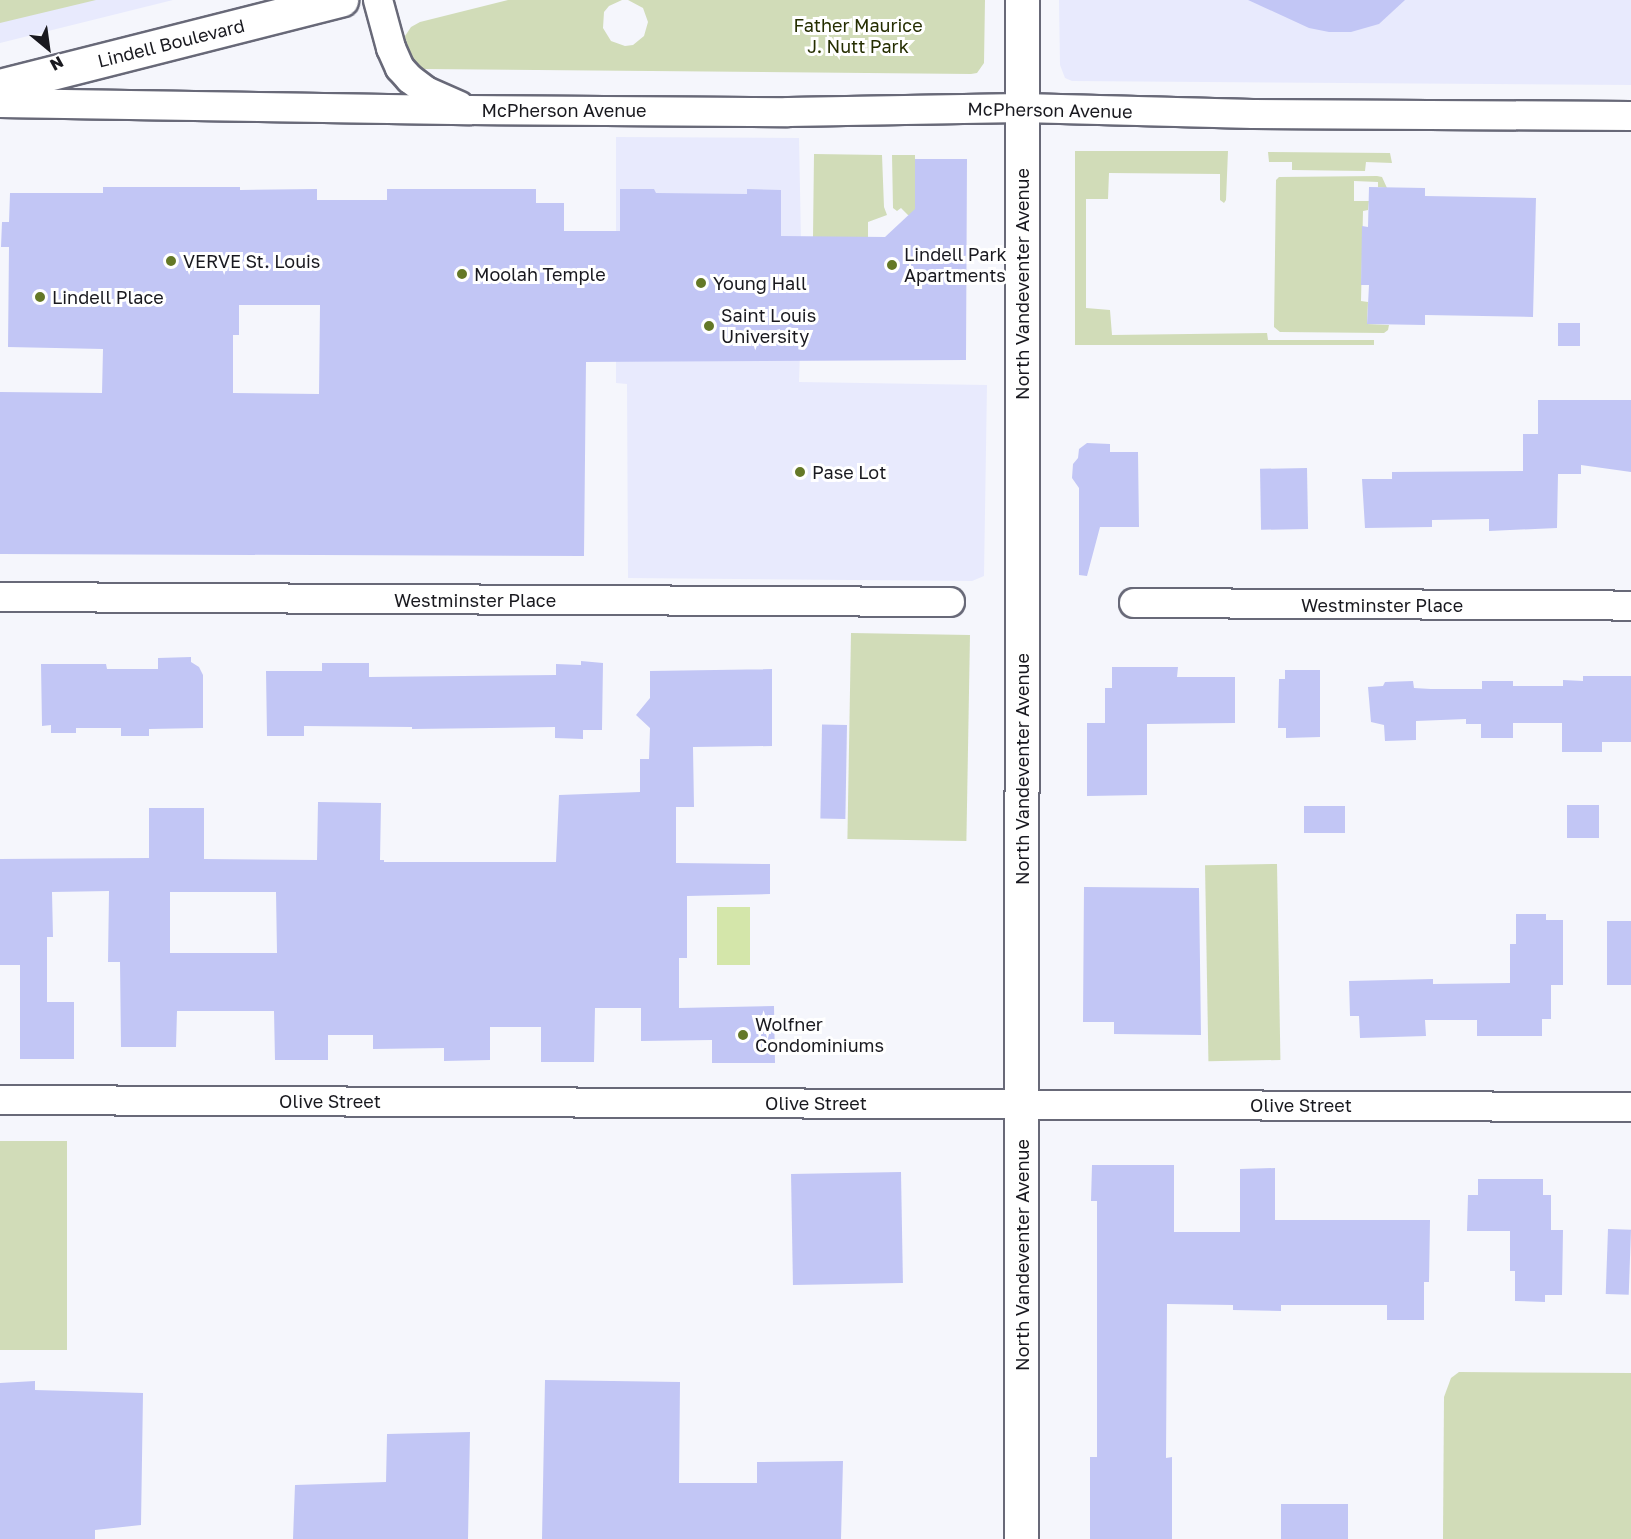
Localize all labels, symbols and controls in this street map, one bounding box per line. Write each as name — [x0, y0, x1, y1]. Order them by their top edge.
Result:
street label: Lindell Boulevard — [95, 14, 247, 72]
park label: Father Maurice J. Nutt Park — [793, 15, 923, 57]
north arrow — [18, 18, 78, 78]
text: N — [47, 52, 67, 75]
street label: McPherson Avenue — [967, 98, 1133, 122]
street label: McPherson Avenue — [481, 99, 647, 121]
street label: North Vandeventer Avenue — [1011, 168, 1033, 400]
place label: Lindell Park Apartments — [904, 244, 1007, 286]
place label: VERVE St. Louis — [183, 250, 320, 272]
marker: VERVE St. Louis — [164, 254, 178, 268]
marker: Lindell Park Apartments — [885, 258, 899, 272]
place label: Moolah Temple — [474, 263, 606, 285]
marker: Moolah Temple — [455, 267, 469, 281]
place label: Young Hall — [713, 272, 807, 294]
marker: Young Hall — [694, 276, 708, 290]
place label: Lindell Place — [52, 286, 164, 308]
marker: Lindell Place — [33, 290, 47, 304]
place label: Saint Louis University — [721, 305, 816, 348]
marker: Saint Louis University — [702, 319, 716, 333]
place label: Pase Lot — [812, 461, 886, 483]
marker: Pase Lot — [793, 465, 807, 479]
street label: Westminster Place — [394, 589, 556, 611]
street label: Westminster Place — [1301, 594, 1463, 616]
street label: North Vandeventer Avenue — [1011, 653, 1033, 885]
place label: Wolfner Condominiums — [755, 1014, 884, 1056]
marker: Wolfner Condominiums — [736, 1028, 750, 1042]
street label: Olive Street — [279, 1090, 381, 1112]
street label: Olive Street — [765, 1092, 867, 1114]
street label: Olive Street — [1250, 1094, 1352, 1116]
street label: North Vandeventer Avenue — [1011, 1139, 1033, 1371]

